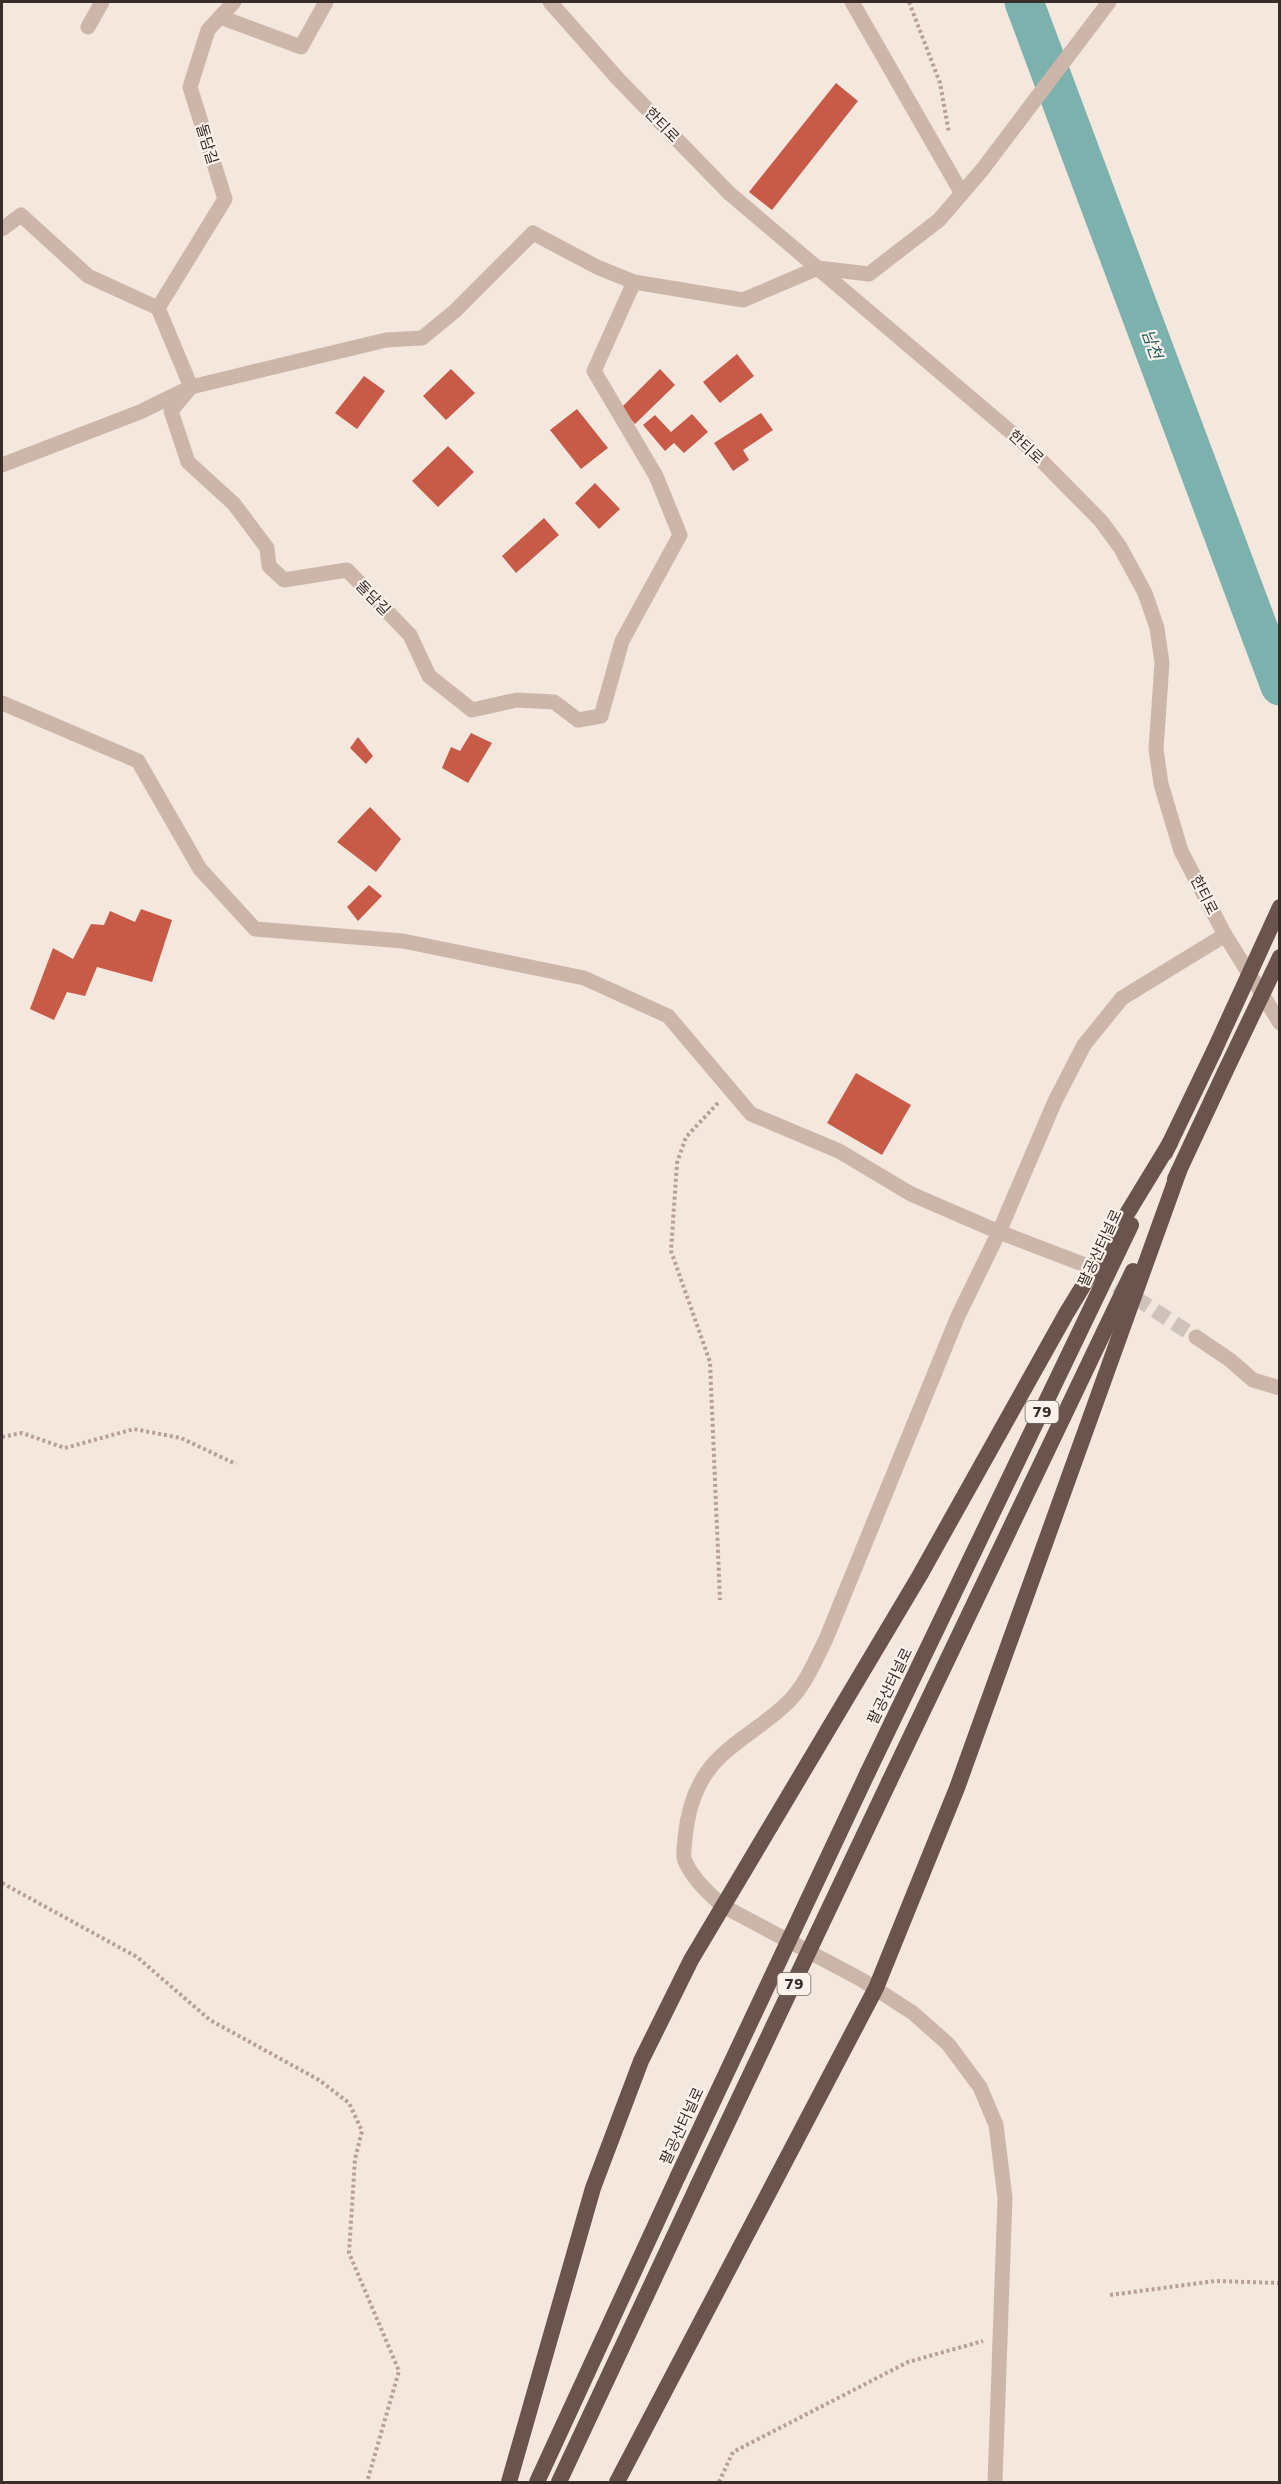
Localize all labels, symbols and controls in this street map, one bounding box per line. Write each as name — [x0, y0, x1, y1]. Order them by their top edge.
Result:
street label: 한티로 — [641, 104, 683, 146]
street label: 돌담길 — [192, 122, 222, 166]
water label: 남천 — [1138, 327, 1167, 363]
street label: 한티로 — [1005, 426, 1047, 468]
street label: 돌담길 — [352, 577, 394, 619]
street label: 한티로 — [1187, 872, 1221, 918]
street label: 팔공산터널로 — [1074, 1207, 1126, 1289]
road number: 79 — [1026, 1401, 1058, 1423]
street label: 팔공산터널로 — [864, 1645, 916, 1727]
road number: 79 — [778, 1973, 810, 1995]
street label: 팔공산터널로 — [656, 2085, 708, 2167]

